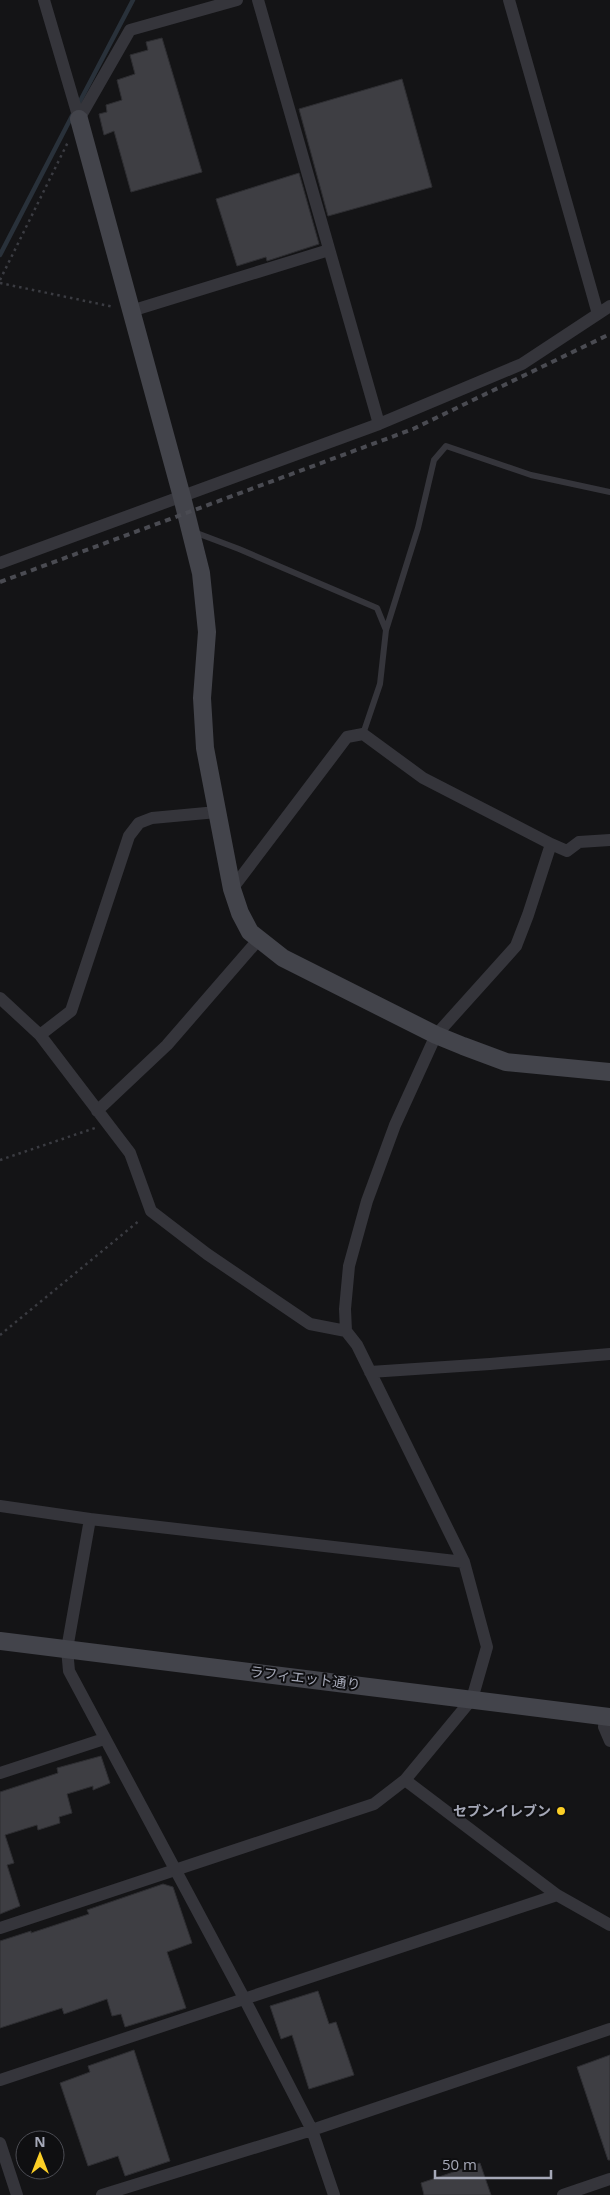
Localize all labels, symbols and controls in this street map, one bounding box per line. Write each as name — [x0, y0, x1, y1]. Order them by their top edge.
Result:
street label: ラフィエット通り — [248, 1661, 362, 1694]
place label: セブンイレブン — [453, 1801, 551, 1820]
marker: セブンイレブン — [555, 1805, 567, 1817]
north arrow — [15, 2130, 65, 2180]
text: N — [34, 2132, 46, 2151]
scale bar — [435, 2148, 551, 2180]
text: 50 m — [442, 2154, 477, 2174]

